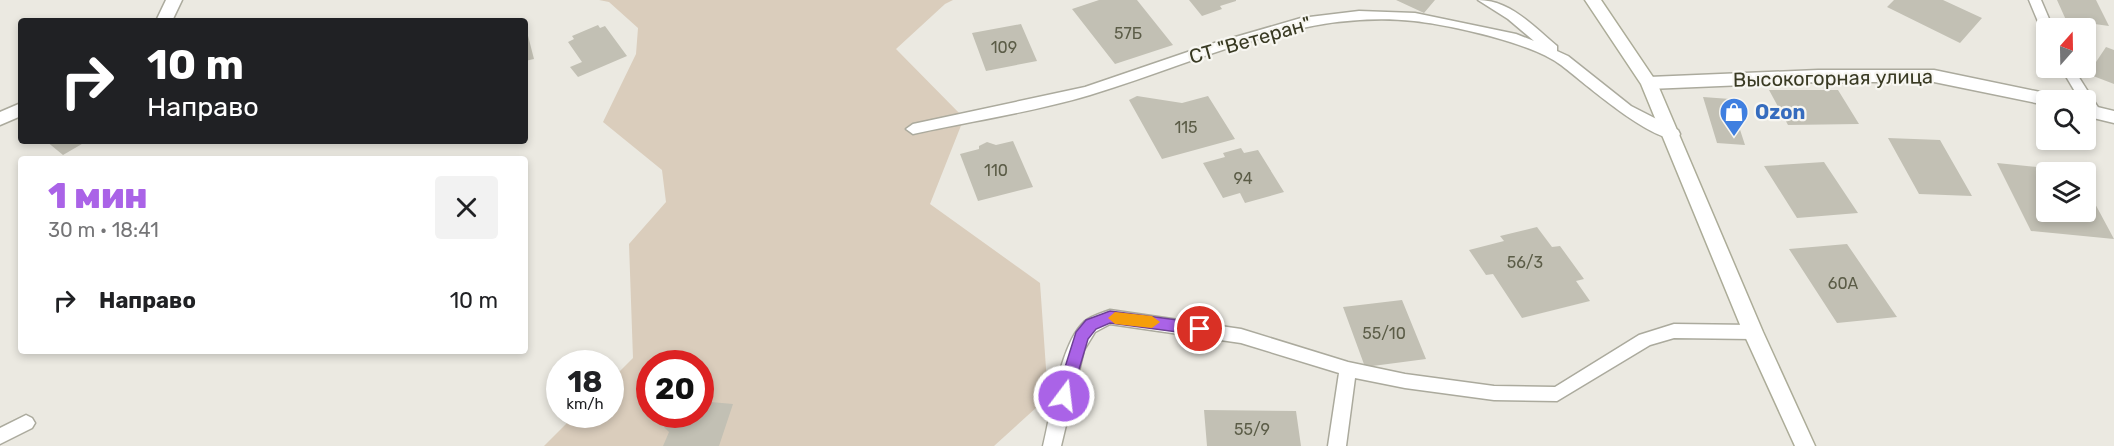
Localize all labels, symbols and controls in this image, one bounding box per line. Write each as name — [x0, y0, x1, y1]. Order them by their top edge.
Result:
street label: СТ "Ветеран" — [1186, 11, 1314, 69]
north arrow — [2036, 18, 2096, 78]
map controls — [2036, 18, 2096, 222]
house number: 57Б — [1114, 24, 1142, 43]
house number: 109 — [991, 38, 1017, 57]
text: 10 m — [147, 40, 244, 90]
icon: right — [48, 42, 126, 120]
street label: Высокогорная улица — [1733, 64, 1933, 92]
button: search — [2036, 90, 2096, 150]
text: Направо — [147, 91, 259, 123]
shop icon: Ozon — [1718, 96, 1750, 138]
place label: Ozon — [1755, 100, 1805, 124]
house number: 115 — [1174, 118, 1198, 137]
house number: 110 — [984, 161, 1008, 180]
button: layers — [2036, 162, 2096, 222]
house number: 94 — [1233, 169, 1253, 188]
text: 1 мин — [48, 174, 148, 217]
button: close — [435, 176, 498, 239]
text: 30 m · 18:41 — [48, 218, 159, 242]
house number: 56/3 — [1507, 253, 1543, 272]
house number: 60А — [1828, 274, 1859, 293]
icon: right — [48, 284, 81, 317]
text: Направо — [99, 287, 196, 314]
text: 10 m — [450, 287, 498, 314]
pin — [1174, 303, 1225, 354]
icon: arrive — [1183, 312, 1216, 345]
house number: 55/10 — [1362, 324, 1406, 343]
speed limit sign: 20 — [636, 350, 714, 428]
text: 18 — [567, 364, 603, 400]
position arrow — [1032, 364, 1096, 428]
text: km/h — [566, 395, 604, 413]
house number: 55/9 — [1234, 420, 1270, 439]

